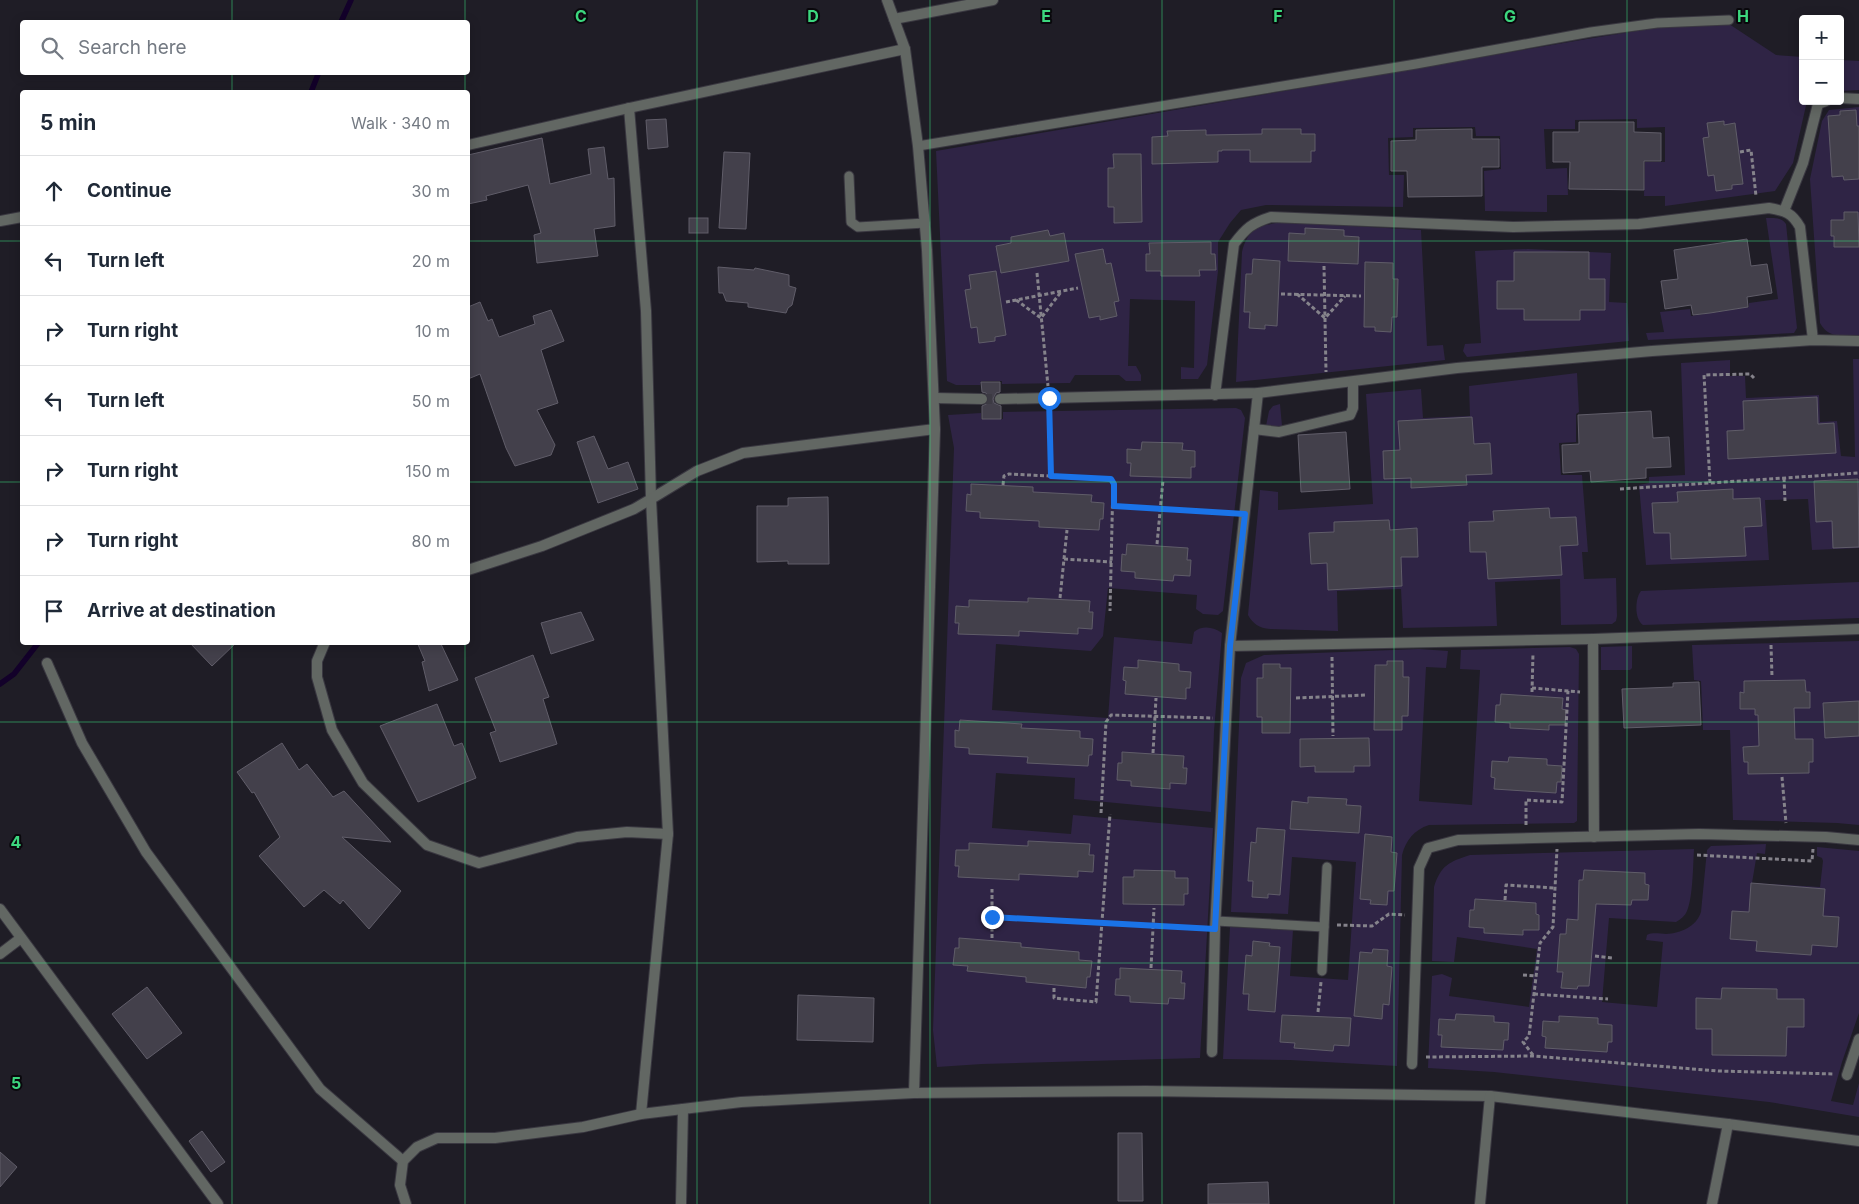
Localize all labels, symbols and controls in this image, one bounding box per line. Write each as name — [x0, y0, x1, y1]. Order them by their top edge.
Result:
text: C — [575, 6, 587, 26]
text: D — [807, 6, 819, 26]
text: E — [1041, 6, 1051, 26]
text: F — [1273, 6, 1283, 26]
text: G — [1504, 6, 1516, 26]
text: H — [1737, 6, 1749, 26]
map controls — [1799, 15, 1844, 105]
button: + — [1799, 15, 1844, 60]
search box — [20, 20, 470, 75]
icon: search — [38, 34, 66, 62]
text: Search here — [78, 36, 187, 59]
button: − — [1799, 60, 1844, 105]
text: 5 min — [40, 110, 96, 135]
text: Walk · 340 m — [351, 113, 450, 133]
icon: ahead — [40, 177, 68, 205]
text: Continue — [87, 179, 172, 202]
text: 30 m — [412, 181, 450, 201]
icon: left — [40, 247, 68, 275]
text: Turn left — [87, 249, 165, 272]
text: 20 m — [412, 251, 450, 271]
icon: right — [40, 317, 68, 345]
text: Turn right — [87, 319, 178, 342]
text: 10 m — [415, 321, 450, 341]
icon: left — [40, 387, 68, 415]
route start — [1038, 387, 1061, 410]
text: Turn left — [87, 389, 165, 412]
text: 50 m — [412, 391, 450, 411]
icon: right — [40, 457, 68, 485]
text: Turn right — [87, 459, 178, 482]
text: 150 m — [405, 461, 450, 481]
icon: right — [40, 527, 68, 555]
text: Turn right — [87, 529, 178, 552]
text: 80 m — [411, 531, 450, 551]
icon: arrive — [40, 597, 68, 625]
text: Arrive at destination — [87, 599, 276, 622]
text: 4 — [11, 832, 22, 852]
route end — [981, 906, 1004, 929]
text: 5 — [11, 1073, 21, 1093]

